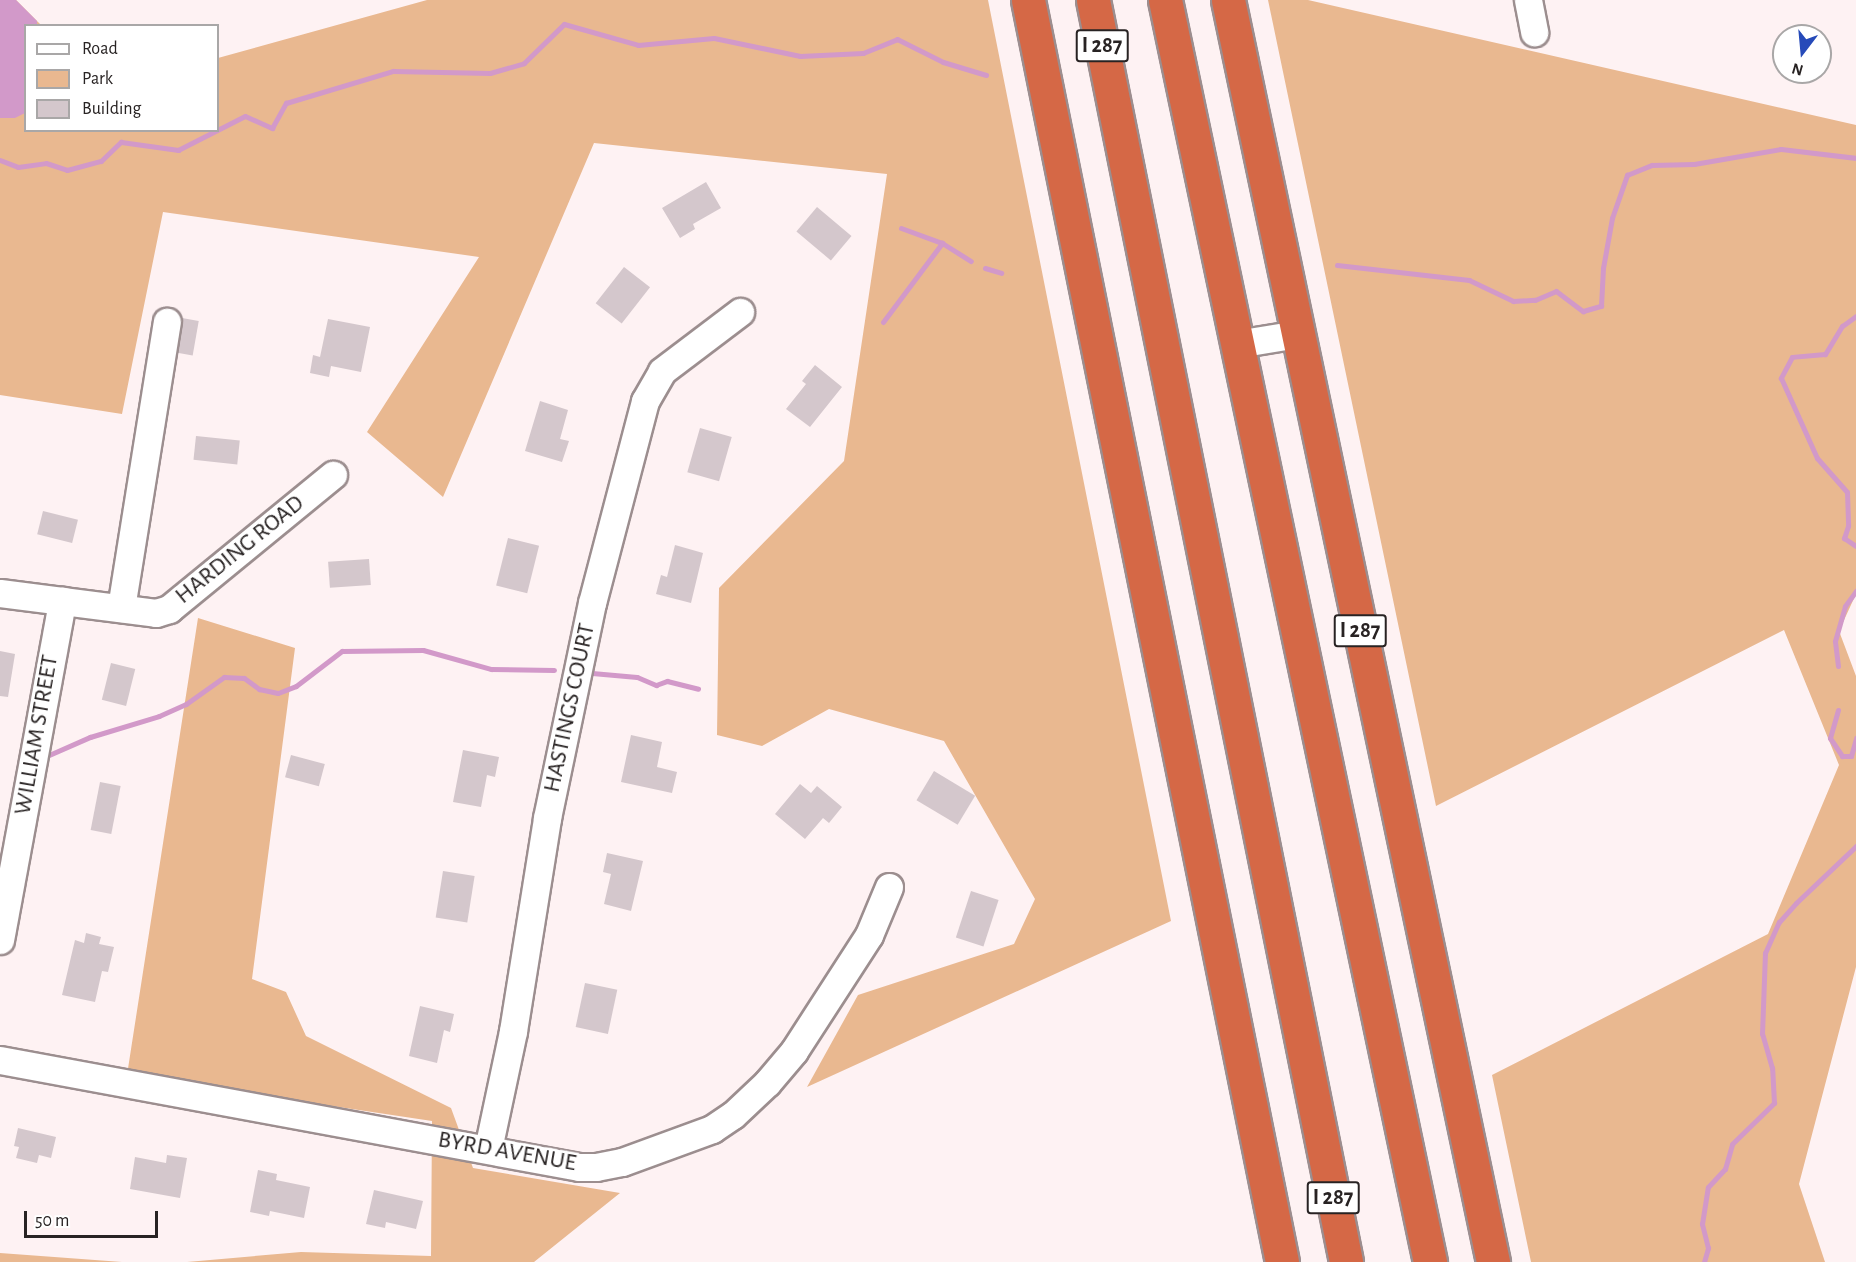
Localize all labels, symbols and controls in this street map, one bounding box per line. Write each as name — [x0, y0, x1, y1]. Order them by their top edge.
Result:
legend — [24, 24, 219, 132]
north arrow — [1772, 24, 1832, 84]
road number: I 287 — [1075, 27, 1129, 65]
text: Road — [82, 40, 118, 58]
text: N — [1790, 60, 1805, 79]
text: Park — [82, 70, 113, 88]
text: Building — [82, 100, 141, 118]
street label: HARDING ROAD — [170, 489, 310, 611]
road number: I 287 — [1333, 612, 1387, 650]
street label: HASTINGS COURT — [538, 621, 602, 795]
street label: WILLIAM STREET — [9, 653, 65, 817]
street label: BYRD AVENUE — [436, 1126, 578, 1178]
road number: I 287 — [1306, 1179, 1360, 1217]
scale bar — [27, 1199, 160, 1237]
text: 50 m — [35, 1212, 69, 1230]

